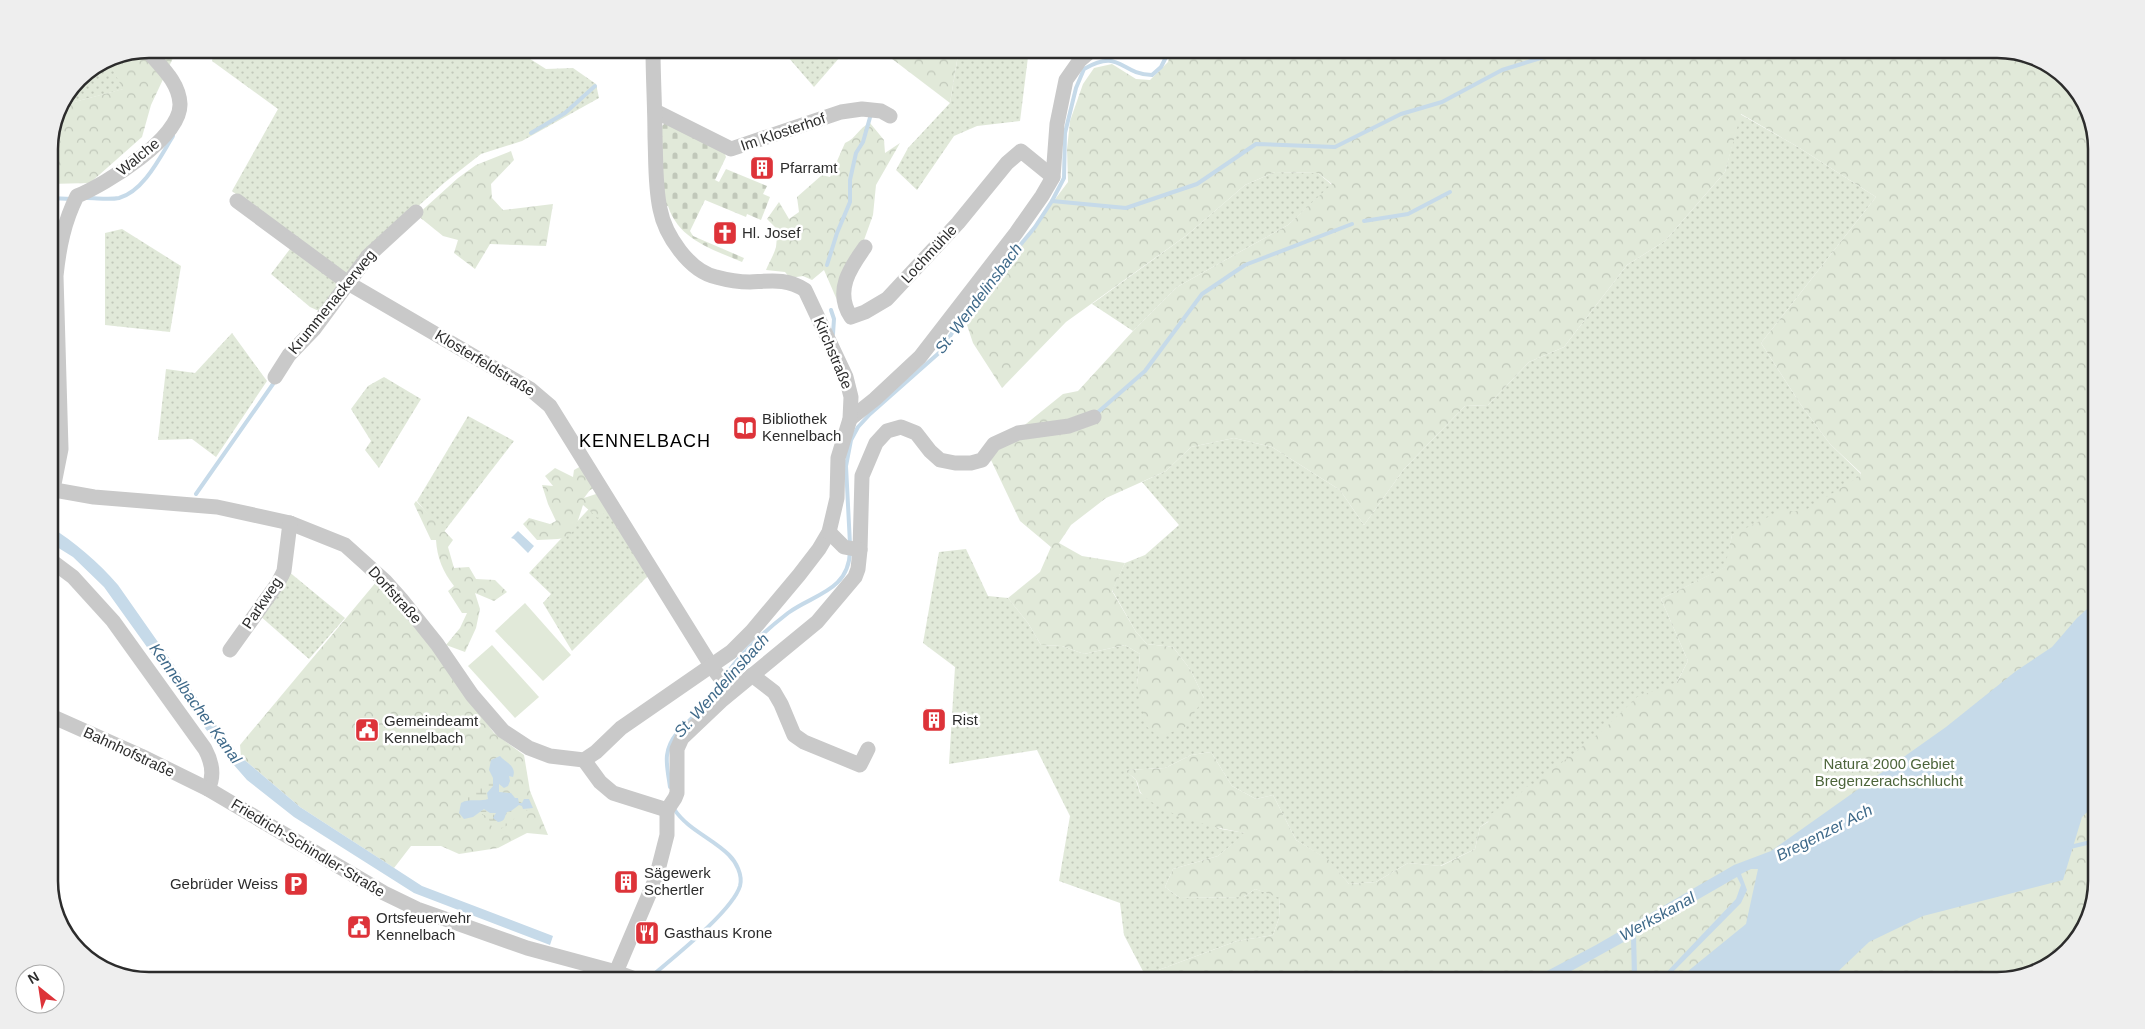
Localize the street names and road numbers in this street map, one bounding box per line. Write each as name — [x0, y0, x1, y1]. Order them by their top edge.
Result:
street label: Im Klosterhof — [738, 109, 828, 154]
street label: Walche — [113, 134, 162, 179]
street label: Lochmühle — [897, 221, 960, 286]
street label: Krummenackerweg — [284, 246, 379, 357]
street label: Kirchstraße — [811, 314, 856, 391]
street label: Klosterfeldstraße — [432, 326, 538, 399]
street label: Dorfstraße — [365, 563, 425, 627]
street label: Parkweg — [238, 574, 285, 632]
street label: Bahnhofstraße — [81, 723, 177, 780]
street label: Friedrich-Schindler-Straße — [228, 795, 388, 900]

